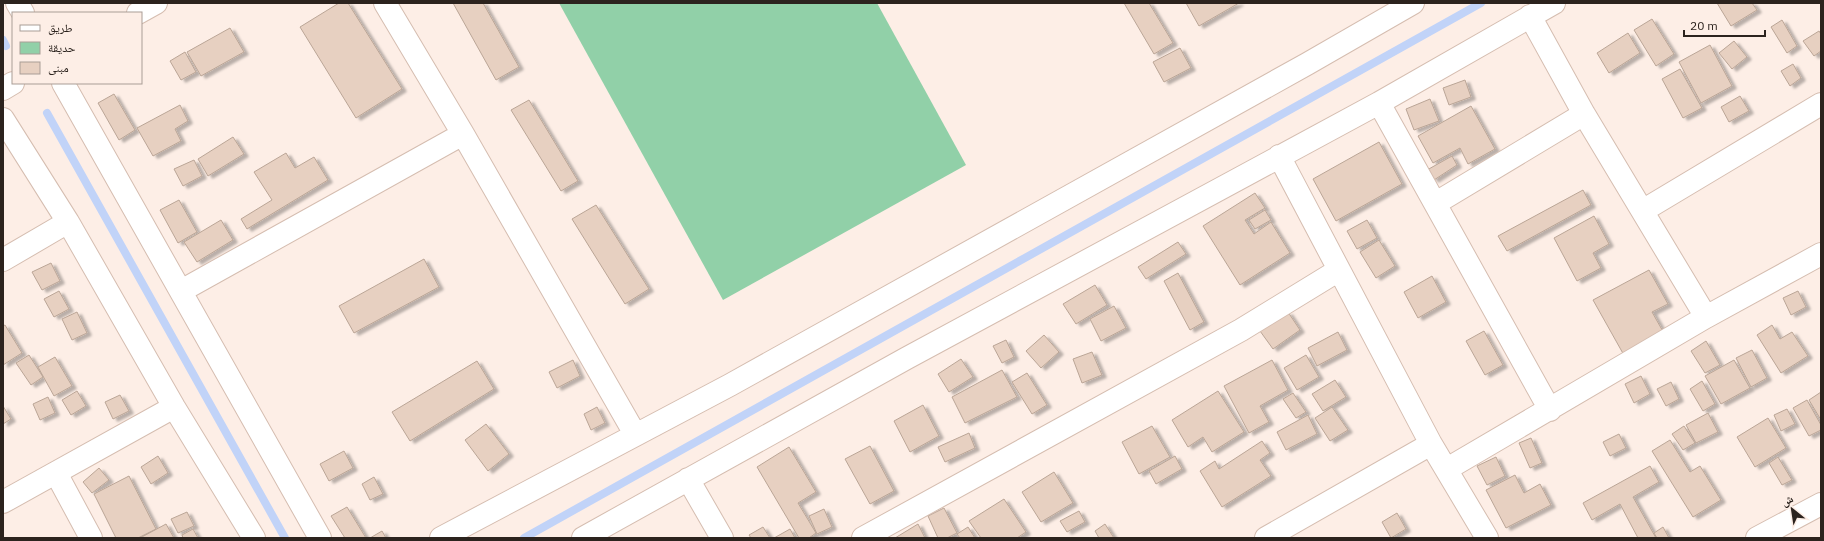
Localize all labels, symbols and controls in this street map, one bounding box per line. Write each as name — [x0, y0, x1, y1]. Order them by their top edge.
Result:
legend — [12, 12, 142, 84]
scale bar — [1684, 12, 1765, 38]
text: 20 m — [1690, 18, 1718, 33]
text: طريق — [48, 20, 73, 35]
text: حديقة — [48, 40, 76, 55]
text: مبنى — [48, 60, 69, 75]
north arrow — [1772, 489, 1812, 529]
text: ش — [1778, 491, 1796, 510]

